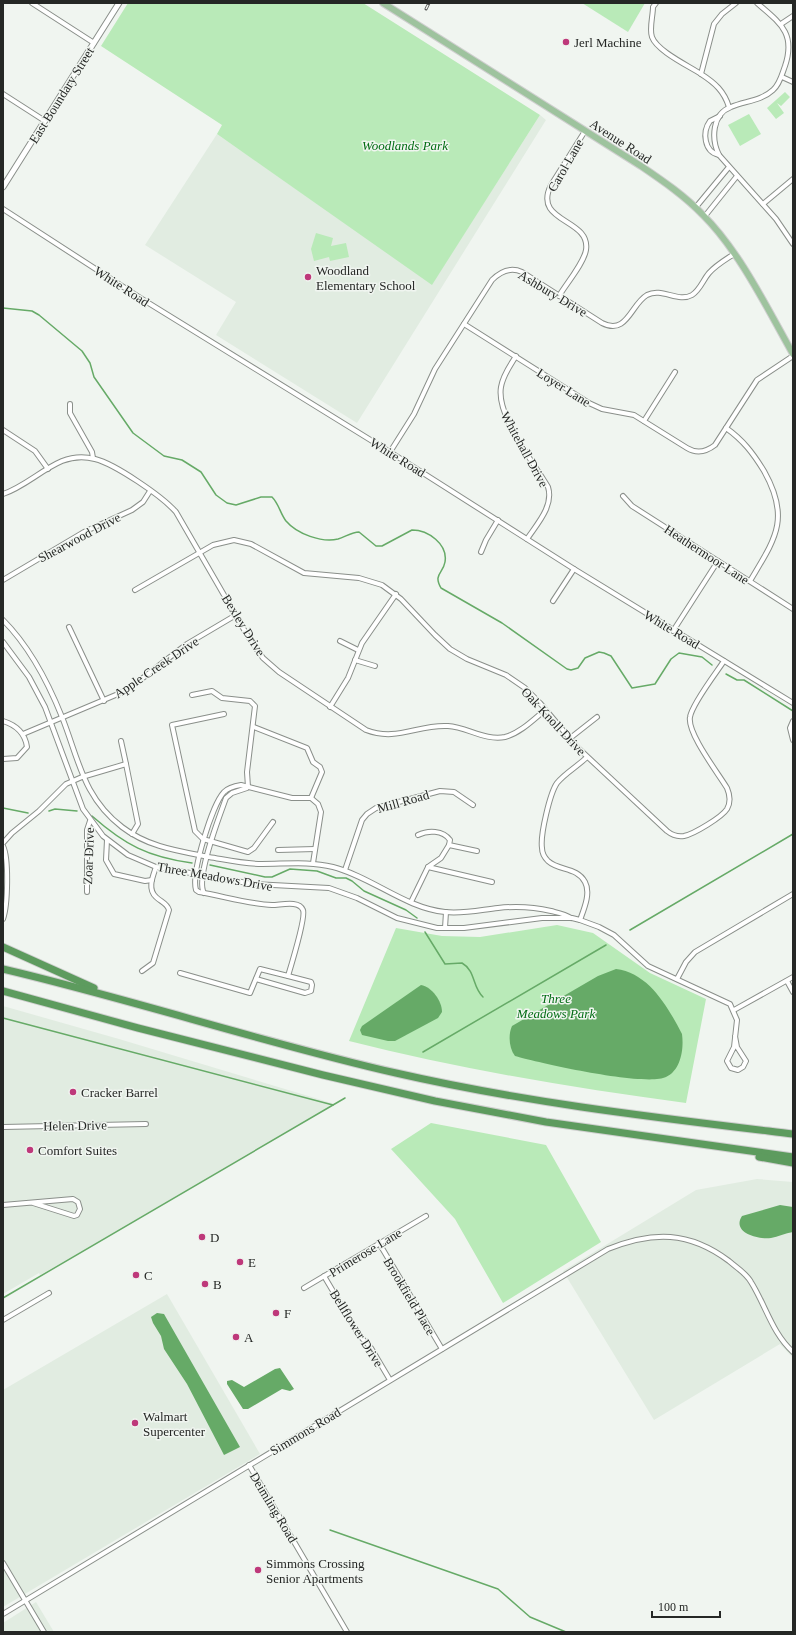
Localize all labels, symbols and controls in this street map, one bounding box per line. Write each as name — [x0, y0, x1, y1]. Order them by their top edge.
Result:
place label: Jerl Machine — [574, 35, 642, 50]
marker: Jerl Machine — [561, 37, 571, 47]
street label: East Boundary Street — [26, 44, 97, 146]
street label: Avenue Road — [587, 116, 655, 167]
street label: Carol Lane — [544, 136, 587, 194]
park label: Woodlands Park — [362, 138, 448, 153]
street label: White Road — [91, 263, 152, 310]
place label: Woodland Elementary School — [316, 263, 416, 293]
street label: Ashbury Drive — [516, 267, 590, 320]
marker: Woodland Elementary School — [303, 272, 313, 282]
street label: Loyer Lane — [534, 365, 593, 410]
street label: Whitehall Drive — [498, 409, 552, 490]
street label: White Road — [367, 435, 429, 481]
street label: Shearwood Drive — [35, 509, 123, 566]
street label: Heathermoor Lane — [662, 521, 752, 587]
street label: Bexley Drive — [219, 592, 269, 659]
street label: White Road — [641, 607, 703, 652]
street label: Apple Creek Drive — [111, 633, 202, 701]
street label: Oak Knoll Drive — [518, 684, 589, 759]
street label: Mill Road — [376, 787, 431, 816]
street label: Zoar Drive — [80, 827, 97, 885]
street label: Three Meadows Drive — [156, 859, 274, 894]
park label: Three Meadows Park — [516, 991, 595, 1021]
place label: Cracker Barrel — [81, 1085, 158, 1100]
marker: Cracker Barrel — [68, 1087, 78, 1097]
street label: Helen Drive — [43, 1117, 107, 1134]
place label: Comfort Suites — [38, 1143, 117, 1158]
marker: Comfort Suites — [25, 1145, 35, 1155]
street label: Primerose Lane — [326, 1225, 404, 1280]
place label: D — [210, 1230, 219, 1245]
marker: D — [197, 1232, 207, 1242]
place label: E — [248, 1255, 256, 1270]
street label: Brookfield Place — [381, 1255, 439, 1338]
marker: E — [235, 1257, 245, 1267]
place label: C — [144, 1268, 153, 1283]
marker: C — [131, 1270, 141, 1280]
place label: B — [213, 1277, 222, 1292]
marker: B — [200, 1279, 210, 1289]
street label: Bellflower Drive — [327, 1287, 386, 1370]
place label: F — [284, 1306, 291, 1321]
marker: F — [271, 1308, 281, 1318]
place label: A — [244, 1330, 254, 1345]
marker: A — [231, 1332, 241, 1342]
street label: Simmons Road — [267, 1404, 344, 1458]
place label: Walmart Supercenter — [143, 1409, 206, 1439]
marker: Walmart Supercenter — [130, 1418, 140, 1428]
street label: Deimling Road — [247, 1469, 301, 1546]
place label: Simmons Crossing Senior Apartments — [266, 1556, 365, 1586]
marker: Simmons Crossing Senior Apartments — [253, 1565, 263, 1575]
scale bar — [652, 1593, 720, 1619]
text: 100 m — [658, 1600, 689, 1614]

